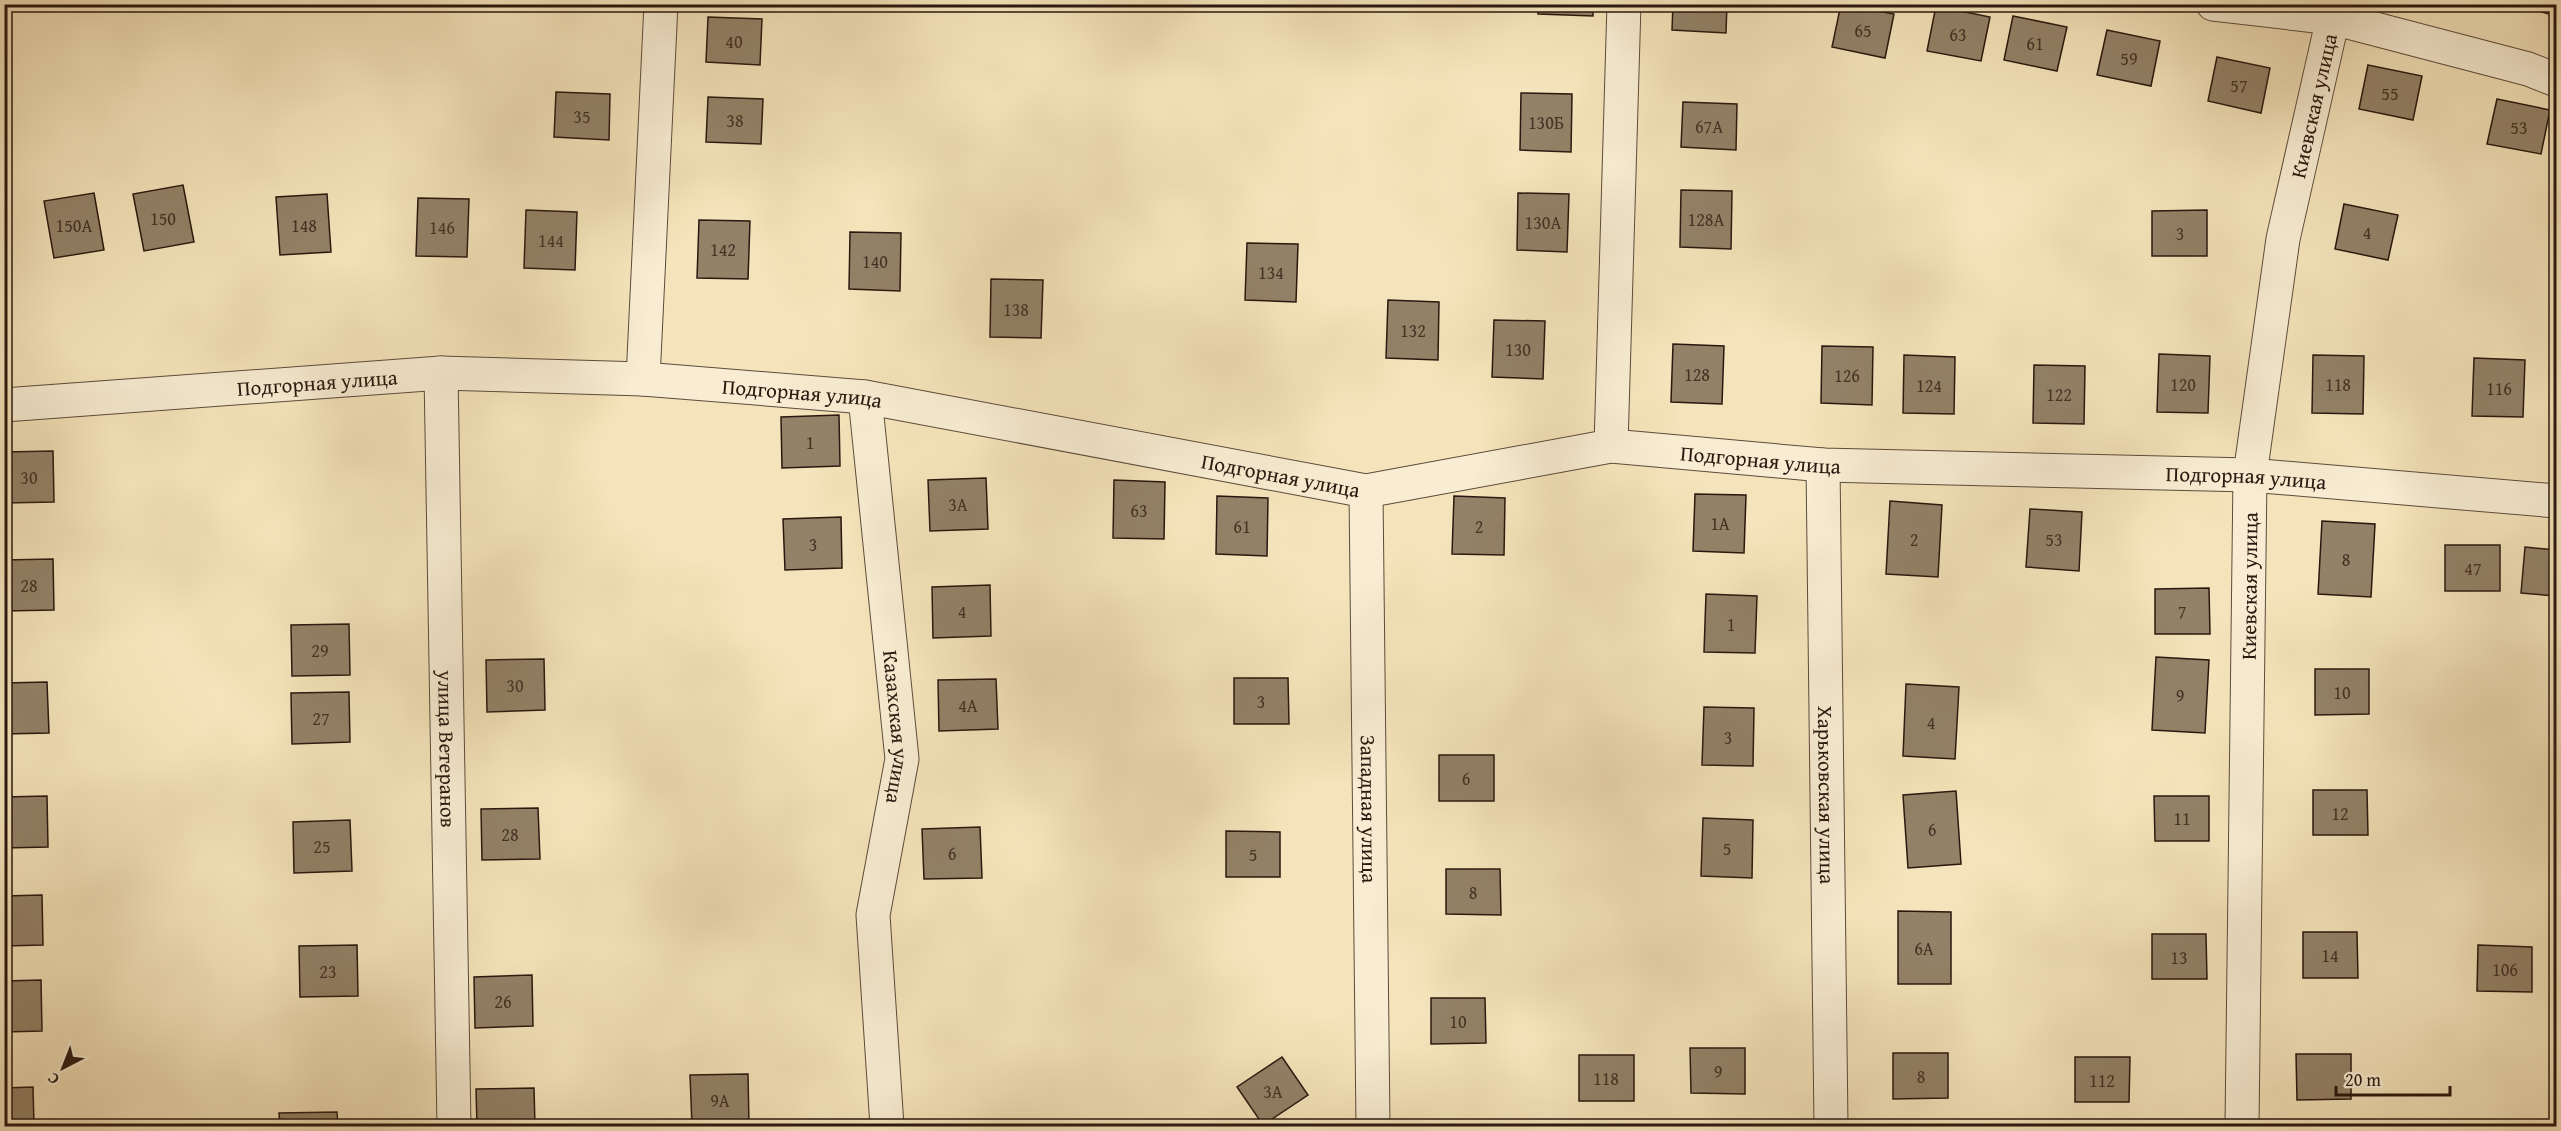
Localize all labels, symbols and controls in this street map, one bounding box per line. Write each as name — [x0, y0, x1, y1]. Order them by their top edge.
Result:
house number: 65 — [1854, 17, 1872, 44]
house number: 63 — [1949, 21, 1967, 48]
house number: 40 — [725, 28, 743, 55]
house number: 61 — [2026, 30, 2044, 57]
street label: Киевская улица — [2282, 30, 2345, 181]
house number: 59 — [2120, 45, 2138, 72]
house number: 57 — [2230, 72, 2248, 99]
house number: 55 — [2381, 80, 2399, 107]
house number: 35 — [573, 103, 591, 130]
house number: 38 — [726, 107, 744, 134]
house number: 130Б — [1528, 109, 1564, 136]
house number: 67А — [1695, 113, 1723, 140]
house number: 53 — [2510, 114, 2528, 141]
house number: 150 — [150, 205, 176, 232]
house number: 128А — [1688, 206, 1725, 233]
house number: 130А — [1525, 209, 1562, 236]
house number: 150А — [56, 212, 93, 239]
house number: 148 — [291, 212, 317, 239]
house number: 146 — [429, 214, 455, 241]
house number: 4 — [2363, 219, 2371, 246]
house number: 3 — [2176, 220, 2184, 247]
house number: 144 — [538, 227, 564, 254]
house number: 142 — [710, 236, 736, 263]
house number: 140 — [862, 248, 888, 275]
house number: 134 — [1258, 259, 1284, 286]
house number: 138 — [1003, 296, 1029, 323]
house number: 132 — [1400, 317, 1426, 344]
house number: 130 — [1505, 336, 1531, 363]
street label: Подгорная улица — [236, 361, 398, 403]
house number: 128 — [1684, 361, 1710, 388]
house number: 126 — [1834, 362, 1860, 389]
street label: Подгорная улица — [721, 370, 885, 415]
house number: 120 — [2170, 371, 2196, 398]
house number: 118 — [2325, 371, 2351, 398]
house number: 124 — [1916, 372, 1942, 399]
house number: 116 — [2486, 375, 2512, 402]
house number: 122 — [2046, 381, 2072, 408]
house number: 1 — [806, 429, 814, 456]
street label: Подгорная улица — [1679, 437, 1841, 481]
street label: Подгорная улица — [1199, 445, 1363, 505]
street label: Подгорная улица — [2165, 458, 2328, 497]
house number: 30 — [20, 464, 38, 491]
house number: 3А — [948, 491, 968, 518]
house number: 63 — [1130, 497, 1148, 524]
house number: 1А — [1710, 510, 1730, 537]
street label: Киевская улица — [2232, 512, 2265, 660]
house number: 61 — [1233, 513, 1251, 540]
house number: 2 — [1475, 513, 1483, 540]
house number: 2 — [1910, 526, 1918, 553]
house number: 53 — [2045, 526, 2063, 553]
house number: 3 — [809, 531, 817, 558]
house number: 8 — [2342, 546, 2350, 573]
house number: 47 — [2464, 555, 2482, 582]
house number: 28 — [20, 572, 38, 599]
house number: 4 — [958, 598, 966, 625]
house number: 7 — [2178, 598, 2186, 625]
house number: 1 — [1727, 611, 1735, 638]
house number: 29 — [311, 637, 329, 664]
street label: Казахская улица — [875, 649, 917, 807]
street label: улица Ветеранов — [431, 669, 464, 828]
house number: 30 — [506, 672, 524, 699]
house number: 10 — [2333, 679, 2351, 706]
house number: 9 — [2176, 682, 2184, 709]
house number: 3 — [1257, 688, 1265, 715]
house number: 4А — [958, 692, 978, 719]
house number: 27 — [312, 705, 330, 732]
street label: Харьковская улица — [1810, 706, 1844, 884]
house number: 4 — [1927, 709, 1935, 736]
house number: 3 — [1724, 724, 1732, 751]
street label: Западная улица — [1353, 735, 1386, 883]
house number: 6 — [1462, 765, 1470, 792]
house number: 12 — [2331, 800, 2349, 827]
house number: 11 — [2173, 805, 2191, 832]
house number: 6 — [1928, 816, 1936, 843]
house number: 28 — [501, 821, 519, 848]
house number: 25 — [313, 833, 331, 860]
house number: 5 — [1723, 835, 1731, 862]
house number: 6 — [948, 840, 956, 867]
house number: 5 — [1249, 841, 1257, 868]
house number: 8 — [1469, 879, 1477, 906]
house number: 6А — [1914, 935, 1934, 962]
house number: 14 — [2321, 942, 2339, 969]
house number: 13 — [2170, 944, 2188, 971]
house number: 106 — [2492, 956, 2518, 983]
house number: 23 — [319, 958, 337, 985]
house number: 26 — [494, 988, 512, 1015]
house number: 10 — [1449, 1008, 1467, 1035]
north arrow — [33, 1038, 93, 1098]
house number: 9 — [1714, 1058, 1722, 1085]
scale bar — [2336, 1059, 2450, 1097]
house number: 8 — [1917, 1063, 1925, 1090]
house number: 118 — [1593, 1065, 1619, 1092]
text: 20 m — [2345, 1066, 2381, 1093]
text: С — [42, 1067, 64, 1091]
house number: 112 — [2089, 1067, 2115, 1094]
house number: 3А — [1263, 1078, 1283, 1105]
house number: 9А — [710, 1087, 730, 1114]

